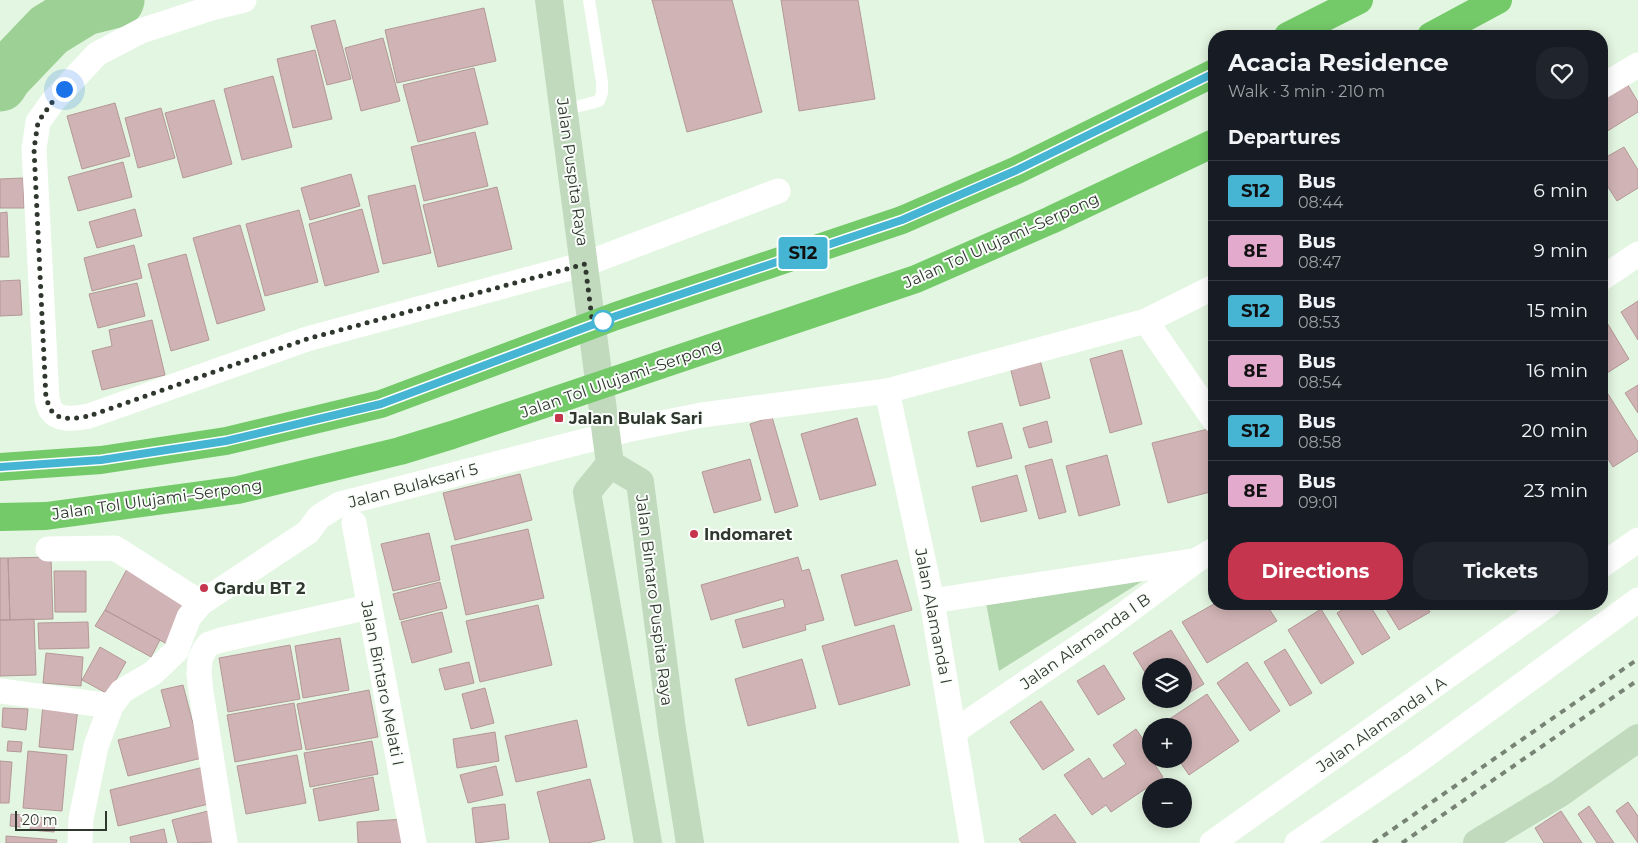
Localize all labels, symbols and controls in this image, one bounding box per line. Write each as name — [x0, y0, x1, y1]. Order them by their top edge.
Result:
button: heart — [1536, 47, 1588, 99]
text: Acacia Residence — [1228, 48, 1449, 77]
your location — [52, 77, 77, 102]
text: Walk · 3 min · 210 m — [1228, 82, 1385, 101]
street label: Jalan Puspita Raya — [553, 96, 592, 247]
text: Departures — [1228, 126, 1340, 149]
text: Bus — [1298, 170, 1336, 193]
text: 6 min — [1533, 179, 1588, 202]
text: S12 — [1241, 180, 1270, 202]
street label: Jalan Tol Ulujami–Serpong — [900, 189, 1102, 293]
text: 08:44 — [1298, 193, 1343, 212]
text: Bus — [1298, 230, 1336, 253]
line badge: S12 — [774, 237, 832, 269]
text: 9 min — [1533, 239, 1588, 262]
text: 8E — [1244, 240, 1267, 262]
text: S12 — [789, 242, 817, 264]
text: 08:47 — [1298, 253, 1341, 272]
text: Bus — [1298, 290, 1336, 313]
text: 15 min — [1527, 299, 1588, 322]
text: S12 — [1241, 300, 1270, 322]
unlabelled marker — [592, 310, 614, 332]
text: 08:53 — [1298, 313, 1340, 332]
street label: Jalan Tol Ulujami–Serpong — [517, 335, 725, 422]
text: Bus — [1298, 350, 1336, 373]
text: 16 min — [1526, 359, 1588, 382]
text: 8E — [1244, 360, 1267, 382]
text: 08:54 — [1298, 373, 1342, 392]
place label: Jalan Bulak Sari — [568, 409, 702, 428]
text: Bus — [1298, 410, 1336, 433]
marker: Jalan Bulak Sari — [553, 412, 565, 424]
text: 20 min — [1522, 419, 1588, 442]
text: S12 — [1241, 420, 1270, 442]
text: 08:58 — [1298, 433, 1341, 452]
street label: Jalan Bulaksari 5 — [345, 459, 480, 512]
text: Bus — [1298, 470, 1336, 493]
street label: Jalan Tol Ulujami–Serpong — [50, 475, 263, 524]
text: 23 min — [1523, 479, 1588, 502]
text: 8E — [1244, 480, 1267, 502]
street label: Jalan Bintaro Puspita Raya — [632, 492, 677, 707]
text: 09:01 — [1298, 493, 1338, 512]
place label: Indomaret — [704, 525, 792, 544]
marker: Indomaret — [688, 528, 700, 540]
button: Directions — [1228, 542, 1403, 600]
button: Tickets — [1413, 542, 1588, 600]
street label: Jalan Alamanda I — [911, 546, 956, 686]
place label: Gardu BT 2 — [214, 579, 305, 598]
marker: Gardu BT 2 — [198, 582, 210, 594]
street label: Jalan Alamanda I B — [1016, 589, 1154, 694]
street label: Jalan Bintaro Melati I — [357, 598, 408, 767]
map controls — [1142, 658, 1192, 828]
button: layers — [1142, 658, 1192, 708]
street label: Jalan Alamanda I A — [1312, 672, 1450, 777]
button: + — [1142, 718, 1192, 768]
button: − — [1142, 778, 1192, 828]
scale bar — [15, 808, 108, 831]
text: 20 m — [22, 811, 58, 829]

